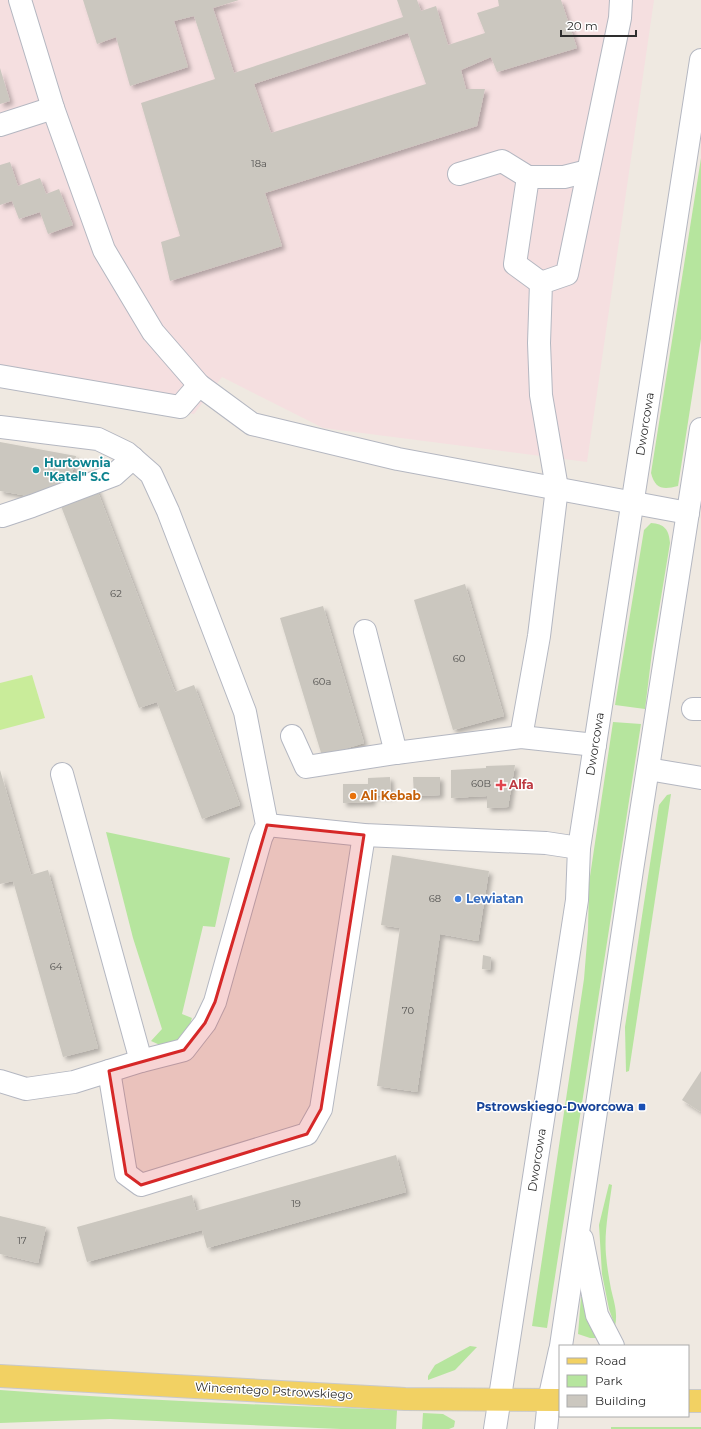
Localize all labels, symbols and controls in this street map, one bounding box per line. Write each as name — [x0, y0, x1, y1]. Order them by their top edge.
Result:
scale bar — [561, 12, 636, 38]
text: 20 m — [567, 18, 598, 33]
house number: 18a — [251, 157, 267, 170]
street label: Dworcowa — [632, 391, 657, 457]
place label: Hurtownia "Katel" S.C — [44, 455, 111, 484]
marker: Hurtownia "Katel" S.C — [31, 465, 41, 475]
house number: 62 — [110, 587, 122, 600]
house number: 60 — [453, 652, 466, 665]
house number: 60a — [313, 675, 331, 688]
street label: Dworcowa — [582, 711, 607, 777]
house number: 60B — [471, 777, 491, 790]
place label: Alfa — [508, 777, 534, 792]
marker: Alfa — [496, 780, 506, 790]
place label: Ali Kebab — [360, 788, 421, 803]
marker: Ali Kebab — [348, 791, 358, 801]
place label: Lewiatan — [466, 891, 524, 906]
house number: 68 — [429, 892, 441, 905]
marker: Lewiatan — [453, 894, 463, 904]
house number: 64 — [50, 960, 63, 973]
house number: 70 — [402, 1004, 415, 1017]
place label: Pstrowskiego-Dworcowa — [476, 1099, 634, 1114]
marker: Pstrowskiego-Dworcowa — [637, 1102, 647, 1112]
street label: Dworcowa — [524, 1127, 549, 1193]
house number: 19 — [291, 1197, 301, 1210]
house number: 17 — [17, 1234, 27, 1247]
legend — [559, 1345, 689, 1417]
text: Road — [595, 1353, 626, 1368]
text: Park — [595, 1373, 623, 1388]
street label: Wincentego Pstrowskiego — [195, 1379, 353, 1402]
text: Building — [595, 1393, 646, 1408]

